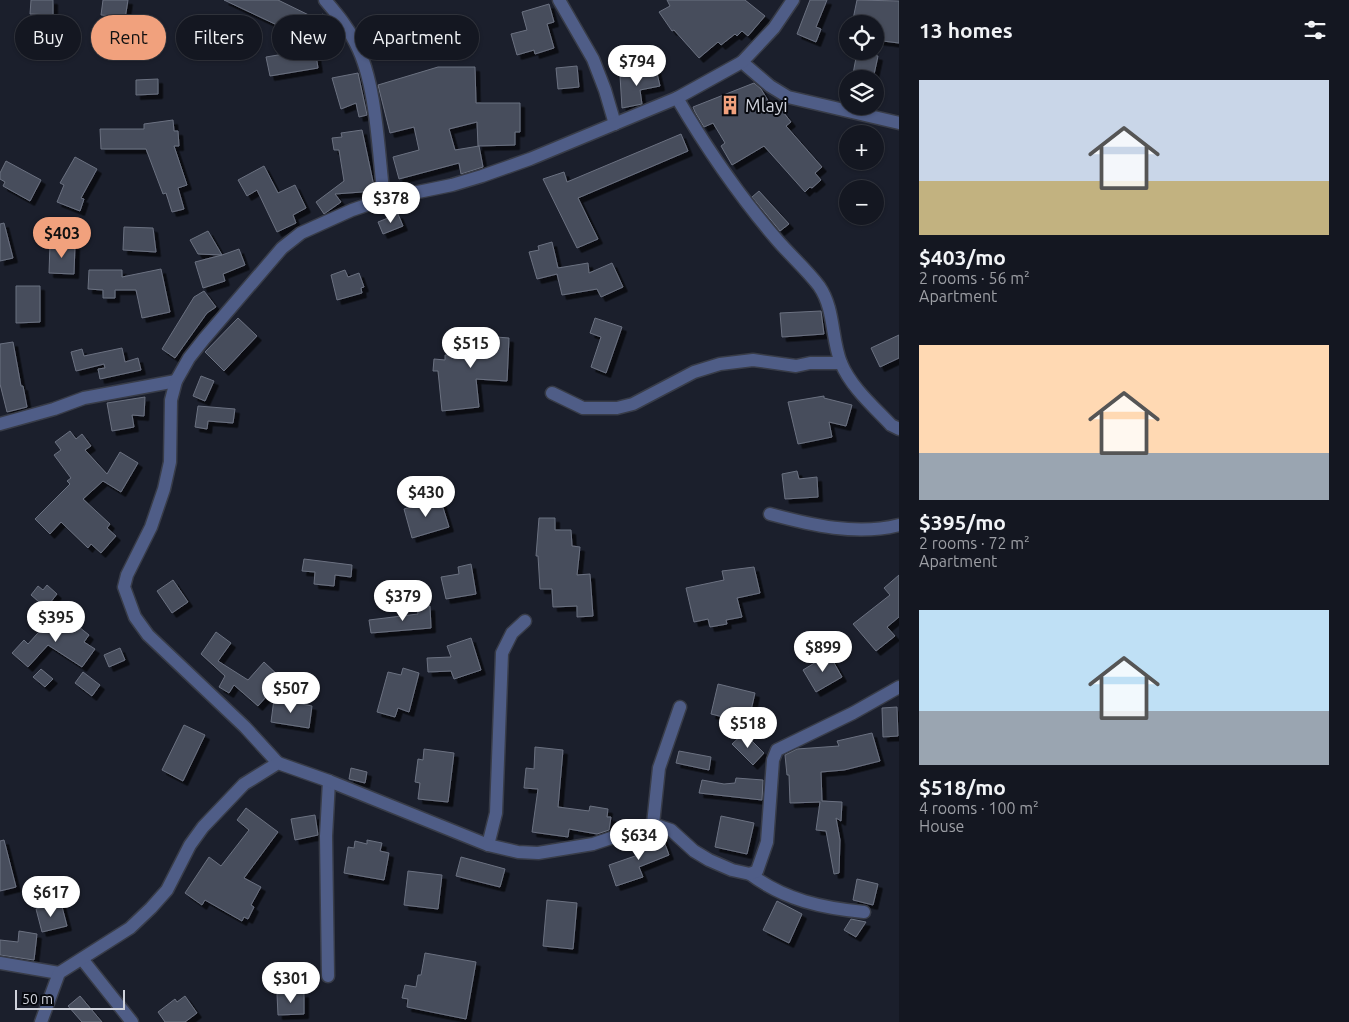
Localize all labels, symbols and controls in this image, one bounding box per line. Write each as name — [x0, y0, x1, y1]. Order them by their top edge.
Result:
chip: Buy — [15, 15, 81, 60]
chip: Rent — [91, 15, 166, 60]
chip: Filters — [176, 15, 262, 60]
chip: New — [272, 15, 345, 60]
chip: Apartment — [355, 15, 479, 60]
map controls — [839, 15, 884, 225]
button: locate — [839, 15, 884, 60]
icon: filters — [1301, 16, 1329, 44]
text: 13 homes — [919, 18, 1013, 42]
pin: $794 — [607, 44, 667, 87]
text: $794 — [619, 52, 655, 70]
button: layers — [839, 70, 884, 115]
building icon: Mlayi — [719, 94, 741, 116]
place label: Mlayi — [745, 95, 788, 115]
icon: home — [1079, 113, 1169, 203]
button: + — [839, 125, 884, 170]
button: − — [839, 180, 884, 225]
pin: $378 — [361, 182, 421, 224]
text: $378 — [373, 189, 409, 207]
pin: $403 — [32, 216, 92, 259]
text: $403 — [44, 224, 80, 242]
text: $403/mo — [919, 245, 1006, 269]
text: 2 rooms · 56 m² — [919, 269, 1030, 287]
text: Apartment — [919, 287, 997, 305]
pin: $515 — [441, 326, 501, 369]
text: $515 — [453, 334, 489, 352]
icon: home — [1079, 378, 1169, 468]
pin: $430 — [396, 476, 456, 518]
text: $430 — [408, 483, 444, 501]
text: $395/mo — [919, 510, 1006, 534]
text: 2 rooms · 72 m² — [919, 534, 1030, 552]
text: Apartment — [919, 552, 997, 570]
pin: $379 — [373, 580, 433, 622]
text: $379 — [385, 587, 421, 605]
pin: $395 — [26, 600, 86, 643]
text: $395 — [38, 608, 74, 626]
pin: $899 — [793, 630, 853, 673]
text: $899 — [805, 638, 841, 656]
icon: home — [1079, 643, 1169, 733]
pin: $507 — [261, 672, 321, 714]
text: $507 — [273, 679, 309, 697]
pin: $518 — [718, 706, 778, 749]
text: $518 — [730, 714, 766, 732]
text: $518/mo — [919, 775, 1006, 799]
text: 4 rooms · 100 m² — [919, 799, 1039, 817]
text: House — [919, 817, 964, 835]
pin: $634 — [609, 818, 669, 861]
text: $634 — [621, 826, 657, 844]
pin: $617 — [21, 876, 81, 918]
text: $617 — [33, 883, 69, 901]
pin: $301 — [261, 962, 321, 1004]
text: $301 — [273, 969, 309, 987]
scale bar — [15, 987, 125, 1010]
text: 50 m — [22, 991, 53, 1007]

